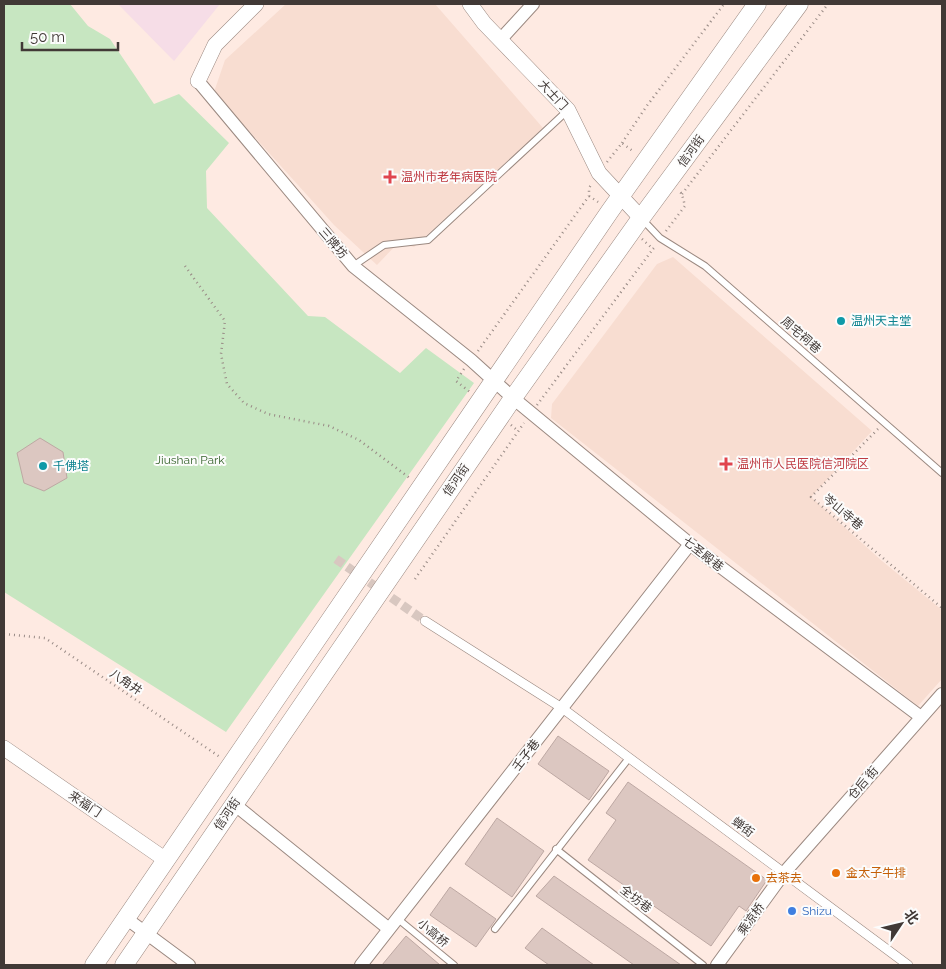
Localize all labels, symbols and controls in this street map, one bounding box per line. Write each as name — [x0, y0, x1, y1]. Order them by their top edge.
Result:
scale bar — [22, 20, 119, 52]
text: 50 m — [30, 28, 65, 46]
street label: 大士门 — [536, 77, 570, 113]
street label: 信河街 — [675, 132, 707, 170]
marker: 温州市老年病医院 — [383, 170, 397, 184]
place label: 温州市老年病医院 — [401, 170, 497, 184]
street label: 三牌坊 — [316, 225, 350, 261]
street label: 周宅祠巷 — [778, 314, 824, 356]
place label: 温州天主堂 — [851, 314, 911, 328]
marker: 温州天主堂 — [835, 315, 847, 327]
park label: Jiushan Park — [155, 453, 225, 467]
marker: 温州市人民医院信河院区 — [719, 457, 733, 471]
place label: 温州市人民医院信河院区 — [737, 457, 869, 471]
place label: 千佛塔 — [53, 459, 89, 473]
marker: 千佛塔 — [37, 460, 49, 472]
street label: 信河街 — [440, 461, 472, 499]
street label: 岑山寺巷 — [820, 491, 866, 533]
street label: 七圣殿巷 — [680, 534, 726, 574]
street label: 八角井 — [107, 666, 145, 698]
street label: 壬子巷 — [509, 737, 543, 773]
street label: 仓后 街 — [845, 764, 881, 802]
street label: 来福门 — [66, 788, 104, 820]
street label: 信河街 — [211, 795, 243, 833]
street label: 蝉街 — [729, 814, 757, 840]
place label: 金太子牛排 — [846, 866, 906, 880]
marker: 金太子牛排 — [830, 867, 842, 879]
place label: 去茶去 — [766, 871, 802, 885]
marker: 去茶去 — [750, 872, 762, 884]
street label: 全坊巷 — [618, 882, 654, 916]
north arrow — [876, 899, 926, 949]
street label: 乘凉桥 — [735, 900, 767, 938]
place label: Shizu — [802, 904, 832, 918]
marker: Shizu — [786, 905, 798, 917]
text: 北 — [901, 906, 922, 927]
street label: 小高桥 — [415, 916, 451, 950]

